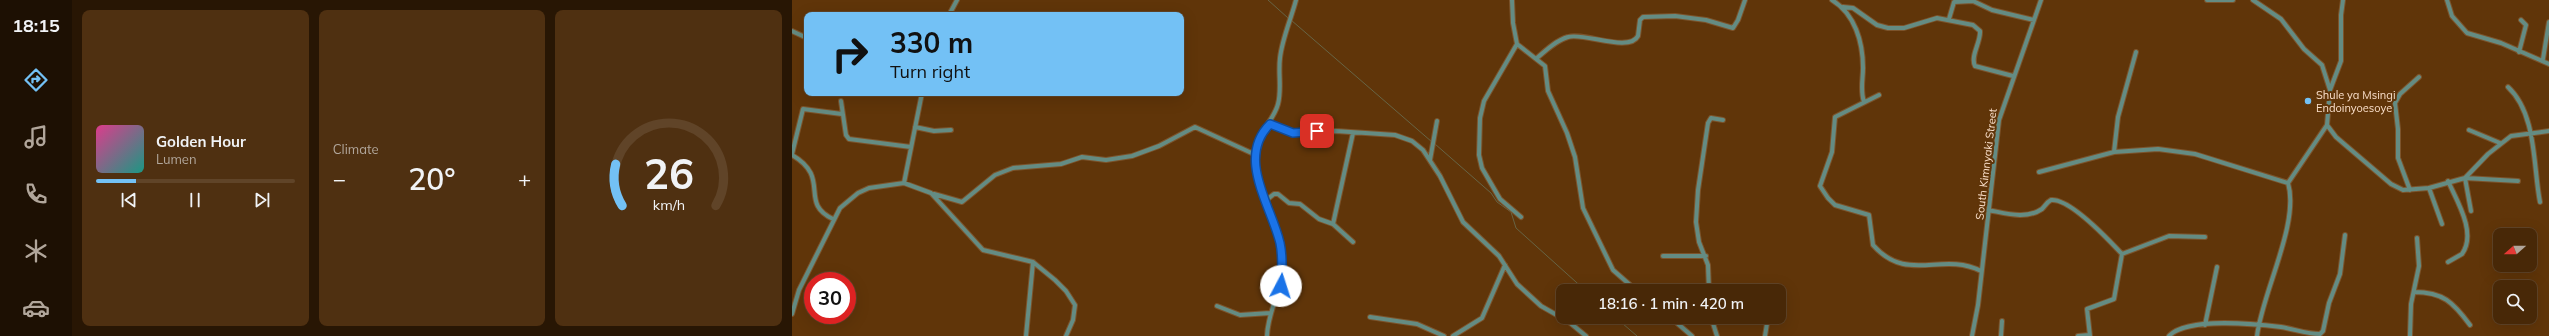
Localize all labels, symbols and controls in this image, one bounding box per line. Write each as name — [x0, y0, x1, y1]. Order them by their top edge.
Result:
text: 18:15 — [12, 14, 60, 37]
text: 330 m — [890, 25, 973, 60]
icon: right — [824, 28, 876, 80]
text: Turn right — [890, 60, 970, 83]
icon: directions — [22, 66, 50, 94]
place label: Shule ya Msingi Endoinyoesoye — [2316, 88, 2396, 115]
marker: Shule ya Msingi Endoinyoesoye — [2303, 96, 2313, 106]
street label: South Kimnyaki Street — [1972, 107, 2000, 221]
pin — [1300, 114, 1334, 148]
icon: arrive — [1306, 120, 1328, 142]
icon: music — [22, 123, 50, 151]
text: Golden Hour — [156, 132, 246, 151]
text: Climate — [333, 141, 379, 157]
text: 26 — [644, 147, 694, 199]
text: Lumen — [156, 151, 197, 167]
text: 20° — [408, 160, 456, 198]
text: − — [333, 165, 346, 193]
text: + — [518, 165, 531, 193]
icon: phone — [22, 180, 50, 208]
icon: previous — [118, 189, 140, 211]
icon: pause — [184, 189, 206, 211]
icon: next — [251, 189, 273, 211]
text: km/h — [653, 196, 685, 214]
north arrow — [2493, 228, 2537, 272]
map controls — [2493, 228, 2537, 324]
icon: climate — [22, 237, 50, 265]
position arrow — [1260, 265, 1302, 307]
speed limit sign: 30 — [804, 272, 856, 324]
button: search — [2493, 280, 2537, 324]
icon: car — [22, 294, 50, 322]
text: 18:16 · 1 min · 420 m — [1598, 294, 1744, 313]

